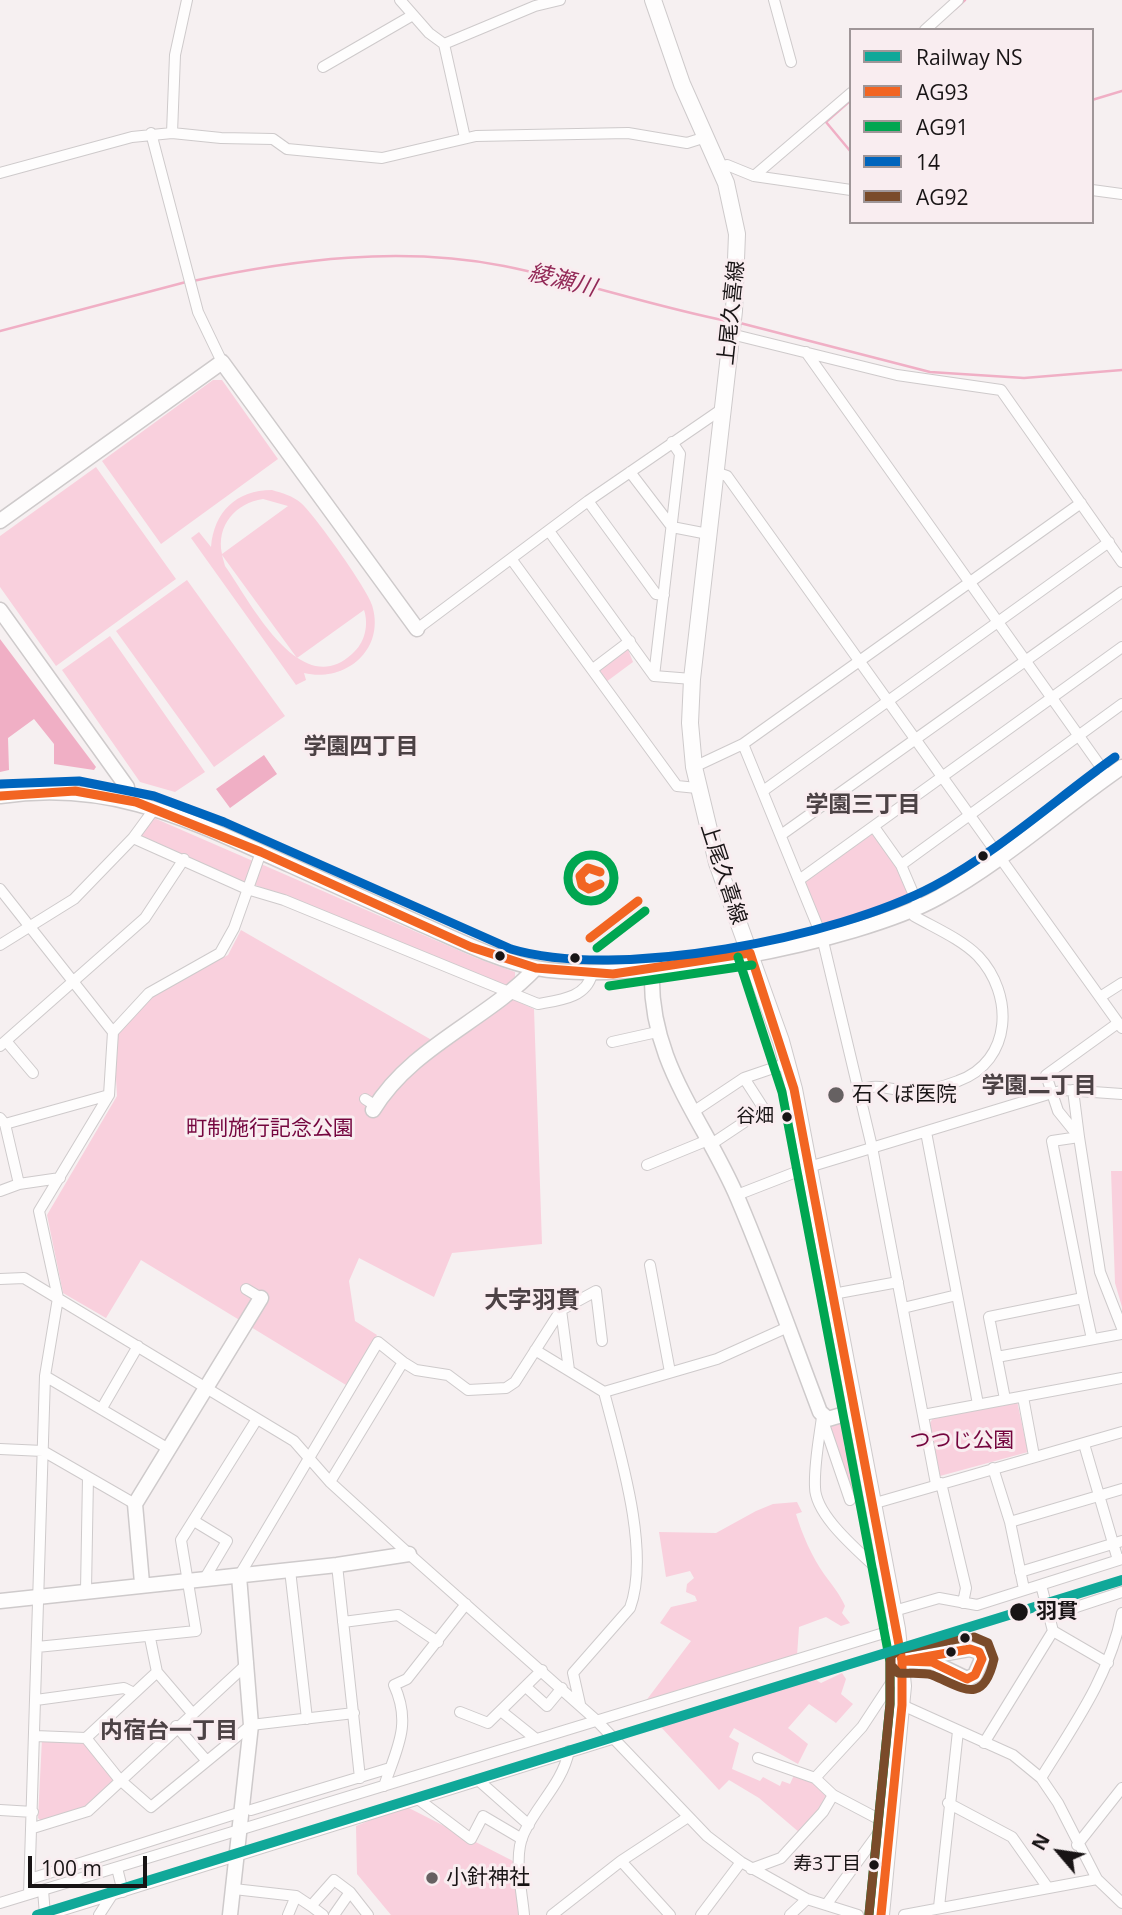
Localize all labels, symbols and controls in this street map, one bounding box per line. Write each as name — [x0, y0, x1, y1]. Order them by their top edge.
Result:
legend — [849, 28, 1094, 224]
text: Railway NS — [916, 43, 1022, 71]
text: AG93 — [916, 78, 969, 106]
text: AG91 — [916, 113, 969, 141]
text: 14 — [916, 148, 940, 176]
text: AG92 — [916, 183, 969, 211]
water label: 綾瀬川 — [525, 259, 599, 303]
street label: 上尾久喜線 — [714, 259, 750, 367]
district label: 学園四丁目 — [304, 733, 418, 761]
district label: 学園三丁目 — [806, 791, 920, 819]
street label: 上尾久喜線 — [695, 820, 751, 928]
unlabelled marker — [976, 849, 990, 863]
unlabelled marker — [493, 949, 507, 963]
unlabelled marker — [568, 951, 582, 965]
district label: 学園二丁目 — [982, 1072, 1096, 1100]
place label: 石くぼ医院 — [852, 1082, 957, 1108]
marker: 石くぼ医院 — [826, 1085, 846, 1105]
place label: 谷畑 — [736, 1106, 774, 1128]
marker: 谷畑 — [780, 1110, 794, 1124]
park label: 町制施行記念公園 — [186, 1116, 354, 1142]
district label: 大字羽貫 — [484, 1287, 580, 1315]
park label: つつじ公園 — [910, 1428, 1014, 1454]
place label: 羽貫 — [1036, 1599, 1078, 1625]
marker: 羽貫 — [1008, 1601, 1030, 1623]
unlabelled marker — [958, 1631, 972, 1645]
unlabelled marker — [944, 1645, 958, 1659]
district label: 内宿台一丁目 — [100, 1717, 238, 1745]
north arrow — [1024, 1817, 1094, 1887]
text: N — [1026, 1829, 1056, 1855]
scale bar — [32, 1842, 150, 1886]
text: 100 m — [41, 1854, 102, 1882]
place label: 寿3丁目 — [793, 1854, 861, 1876]
marker: 寿3丁目 — [867, 1858, 881, 1872]
place label: 小針神社 — [446, 1865, 530, 1891]
marker: 小針神社 — [424, 1870, 440, 1886]

